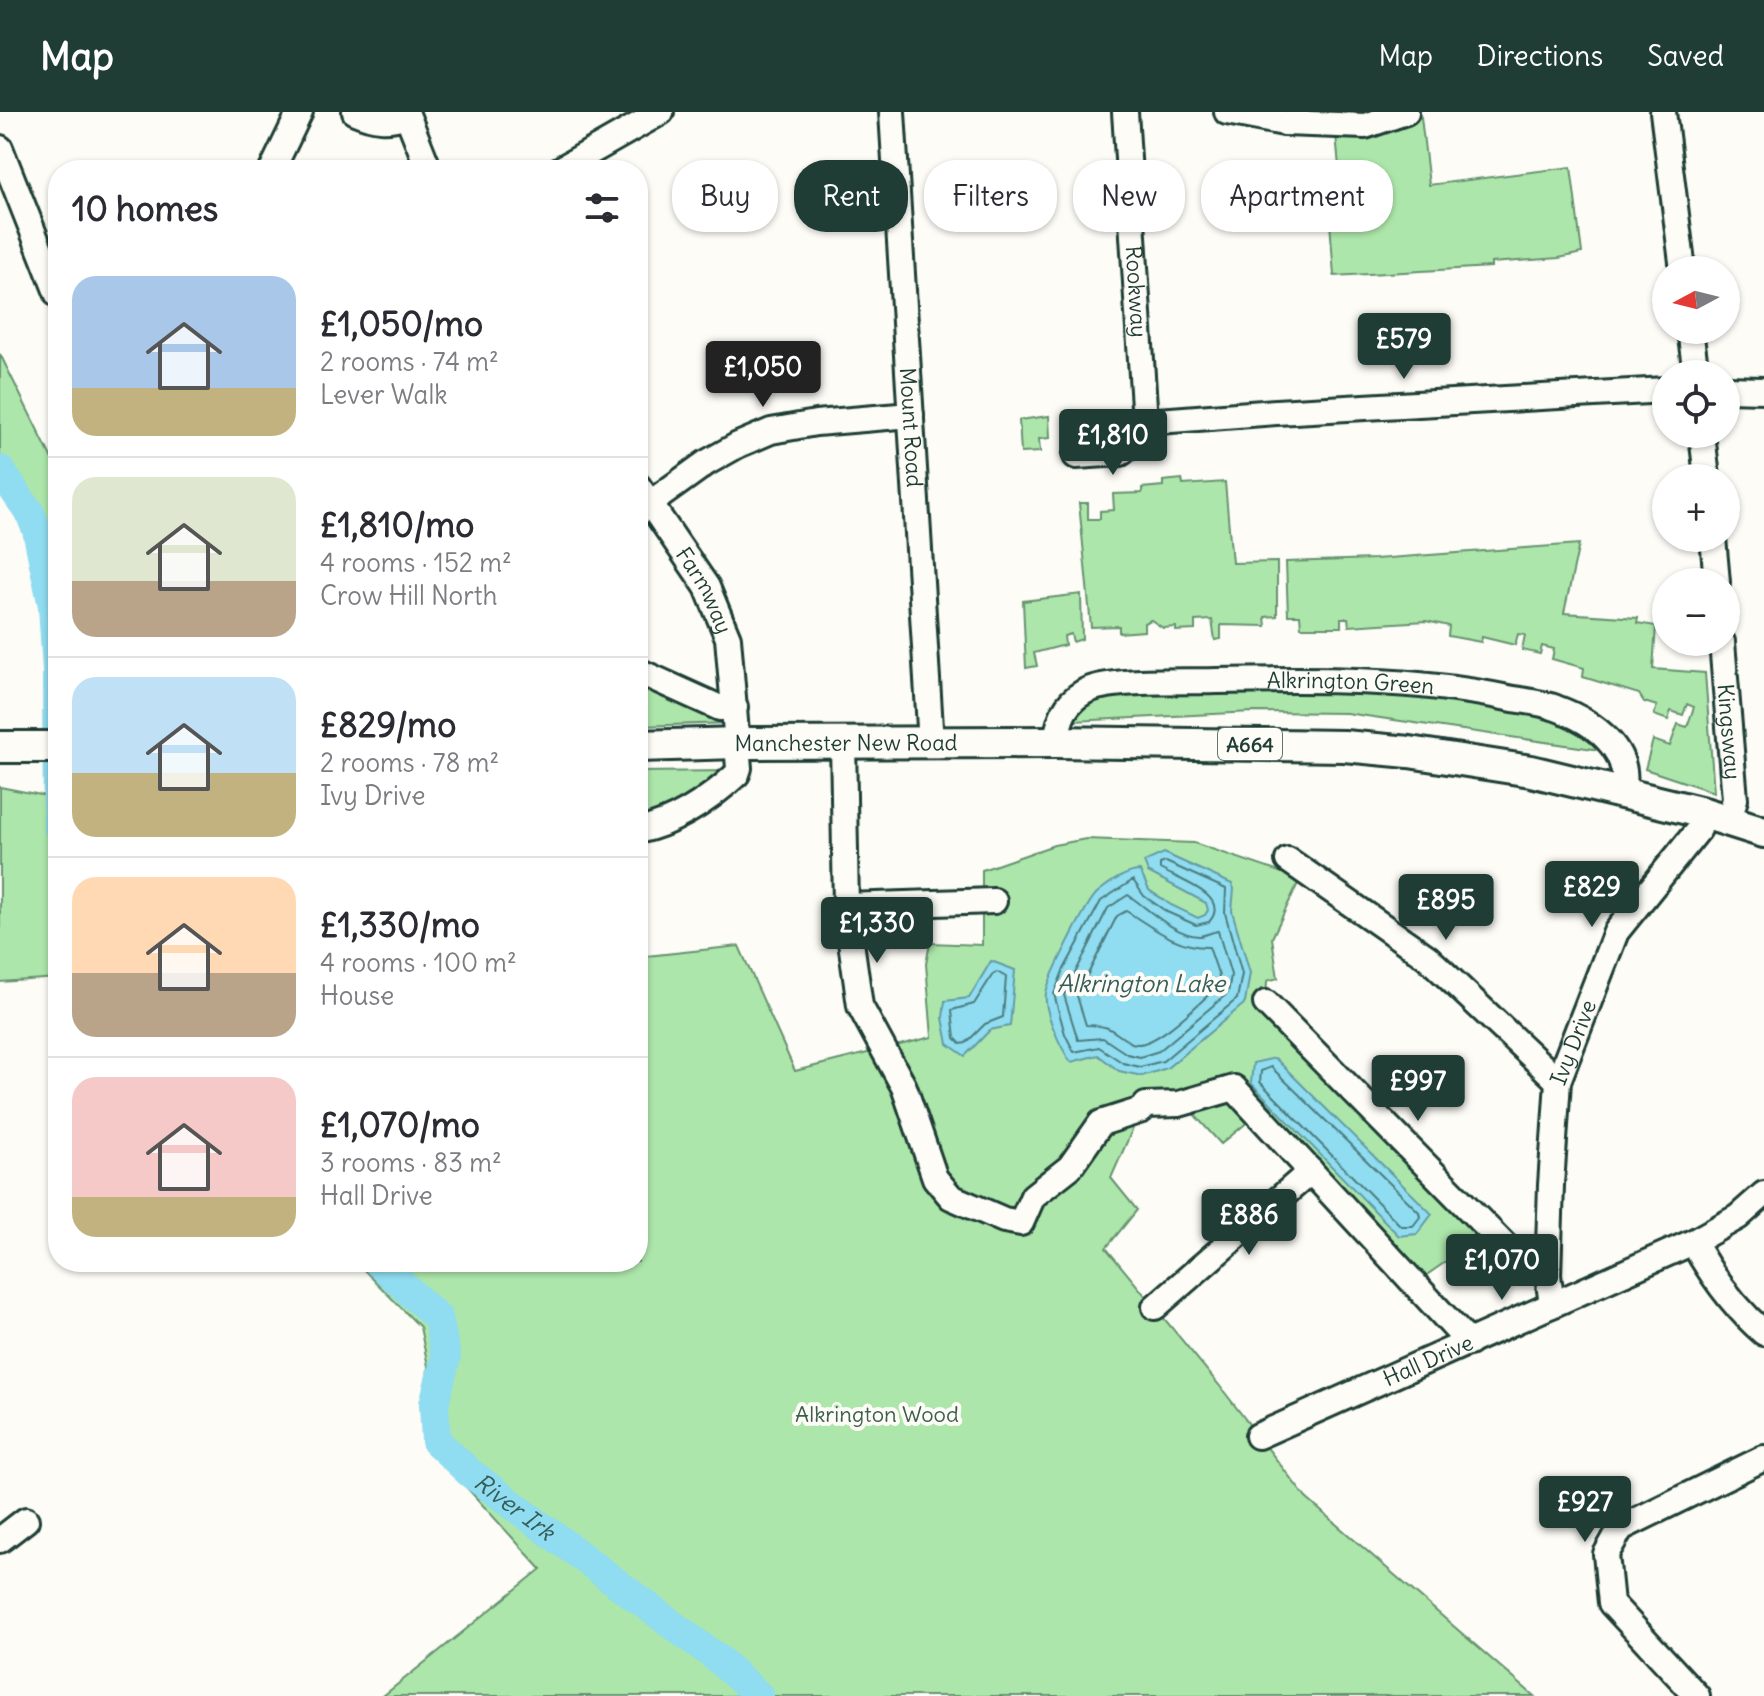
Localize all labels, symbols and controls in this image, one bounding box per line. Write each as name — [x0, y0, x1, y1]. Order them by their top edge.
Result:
text: Map — [40, 33, 114, 80]
text: Map — [1378, 38, 1433, 74]
text: Directions — [1477, 38, 1603, 74]
text: Saved — [1647, 38, 1724, 74]
chip: Buy — [672, 160, 778, 232]
chip: Rent — [794, 160, 908, 232]
chip: Filters — [924, 160, 1057, 232]
chip: New — [1073, 160, 1185, 232]
chip: Apartment — [1201, 160, 1393, 232]
icon: filters — [580, 186, 624, 230]
text: 10 homes — [72, 187, 218, 230]
street label: Rookway — [1120, 245, 1154, 338]
north arrow — [1652, 256, 1740, 344]
map controls — [1652, 256, 1740, 656]
text: £1,050/mo — [320, 302, 483, 345]
icon: home — [136, 308, 232, 404]
pin: £579 — [1357, 313, 1451, 381]
text: £579 — [1376, 322, 1432, 355]
pin: £1,050 — [698, 341, 828, 409]
text: 2 rooms · 74 m² — [320, 345, 499, 378]
text: £1,050 — [724, 350, 802, 383]
button: locate — [1652, 360, 1740, 448]
street label: Mount Road — [894, 367, 929, 488]
text: Lever Walk — [320, 378, 447, 411]
pin: £1,810 — [1048, 409, 1178, 477]
text: £1,810 — [1077, 418, 1149, 451]
button: + — [1652, 464, 1740, 552]
text: £1,810/mo — [320, 503, 474, 546]
icon: home — [136, 509, 232, 605]
street label: Farmway — [670, 542, 739, 638]
text: 4 rooms · 152 m² — [320, 546, 512, 579]
button: − — [1652, 568, 1740, 656]
text: Crow Hill North — [320, 579, 498, 612]
street label: Alkrington Green — [1267, 666, 1436, 700]
street label: Kingsway — [1712, 683, 1747, 781]
text: £829/mo — [320, 703, 456, 746]
icon: home — [136, 709, 232, 805]
street label: Manchester New Road — [734, 728, 958, 757]
road number: A664 — [1218, 728, 1282, 760]
text: 2 rooms · 78 m² — [320, 746, 499, 779]
text: Ivy Drive — [320, 779, 425, 812]
pin: £829 — [1545, 861, 1639, 929]
text: £829 — [1563, 870, 1621, 903]
pin: £895 — [1399, 874, 1493, 942]
text: £895 — [1417, 883, 1475, 916]
pin: £1,330 — [812, 897, 942, 965]
text: £1,330/mo — [320, 903, 480, 946]
text: £1,330 — [839, 906, 915, 939]
icon: home — [136, 909, 232, 1005]
text: 4 rooms · 100 m² — [320, 946, 517, 979]
water label: Alkrington Lake — [1057, 968, 1227, 998]
text: House — [320, 979, 394, 1012]
street label: Ivy Drive — [1544, 996, 1602, 1089]
pin: £997 — [1371, 1055, 1465, 1123]
text: £997 — [1390, 1064, 1446, 1097]
text: £1,070/mo — [320, 1103, 480, 1146]
icon: home — [136, 1109, 232, 1205]
text: 3 rooms · 83 m² — [320, 1146, 502, 1179]
text: Hall Drive — [320, 1179, 433, 1212]
pin: £886 — [1202, 1189, 1296, 1257]
text: £886 — [1220, 1198, 1278, 1231]
pin: £1,070 — [1437, 1234, 1567, 1302]
text: £1,070 — [1464, 1243, 1540, 1276]
street label: Hall Drive — [1379, 1328, 1477, 1392]
park label: Alkrington Wood — [795, 1400, 959, 1428]
water label: River Irk — [469, 1466, 562, 1547]
pin: £927 — [1538, 1476, 1632, 1544]
text: £927 — [1557, 1485, 1613, 1518]

